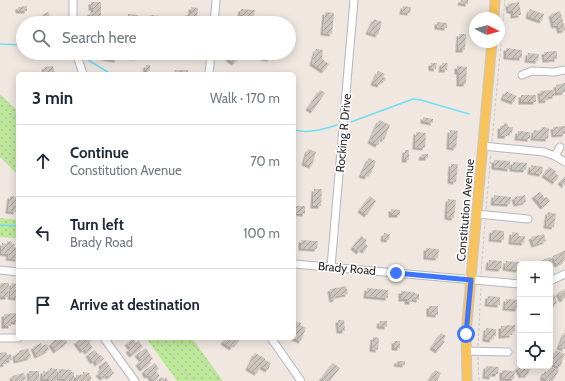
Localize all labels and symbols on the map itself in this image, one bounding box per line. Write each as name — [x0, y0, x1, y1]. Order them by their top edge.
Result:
north arrow — [469, 12, 505, 48]
street label: Rocking R Drive — [332, 93, 354, 173]
street label: Constitution Avenue — [453, 158, 477, 262]
street label: Brady Road — [317, 258, 377, 278]
route end — [387, 264, 405, 282]
route start — [457, 325, 475, 343]

